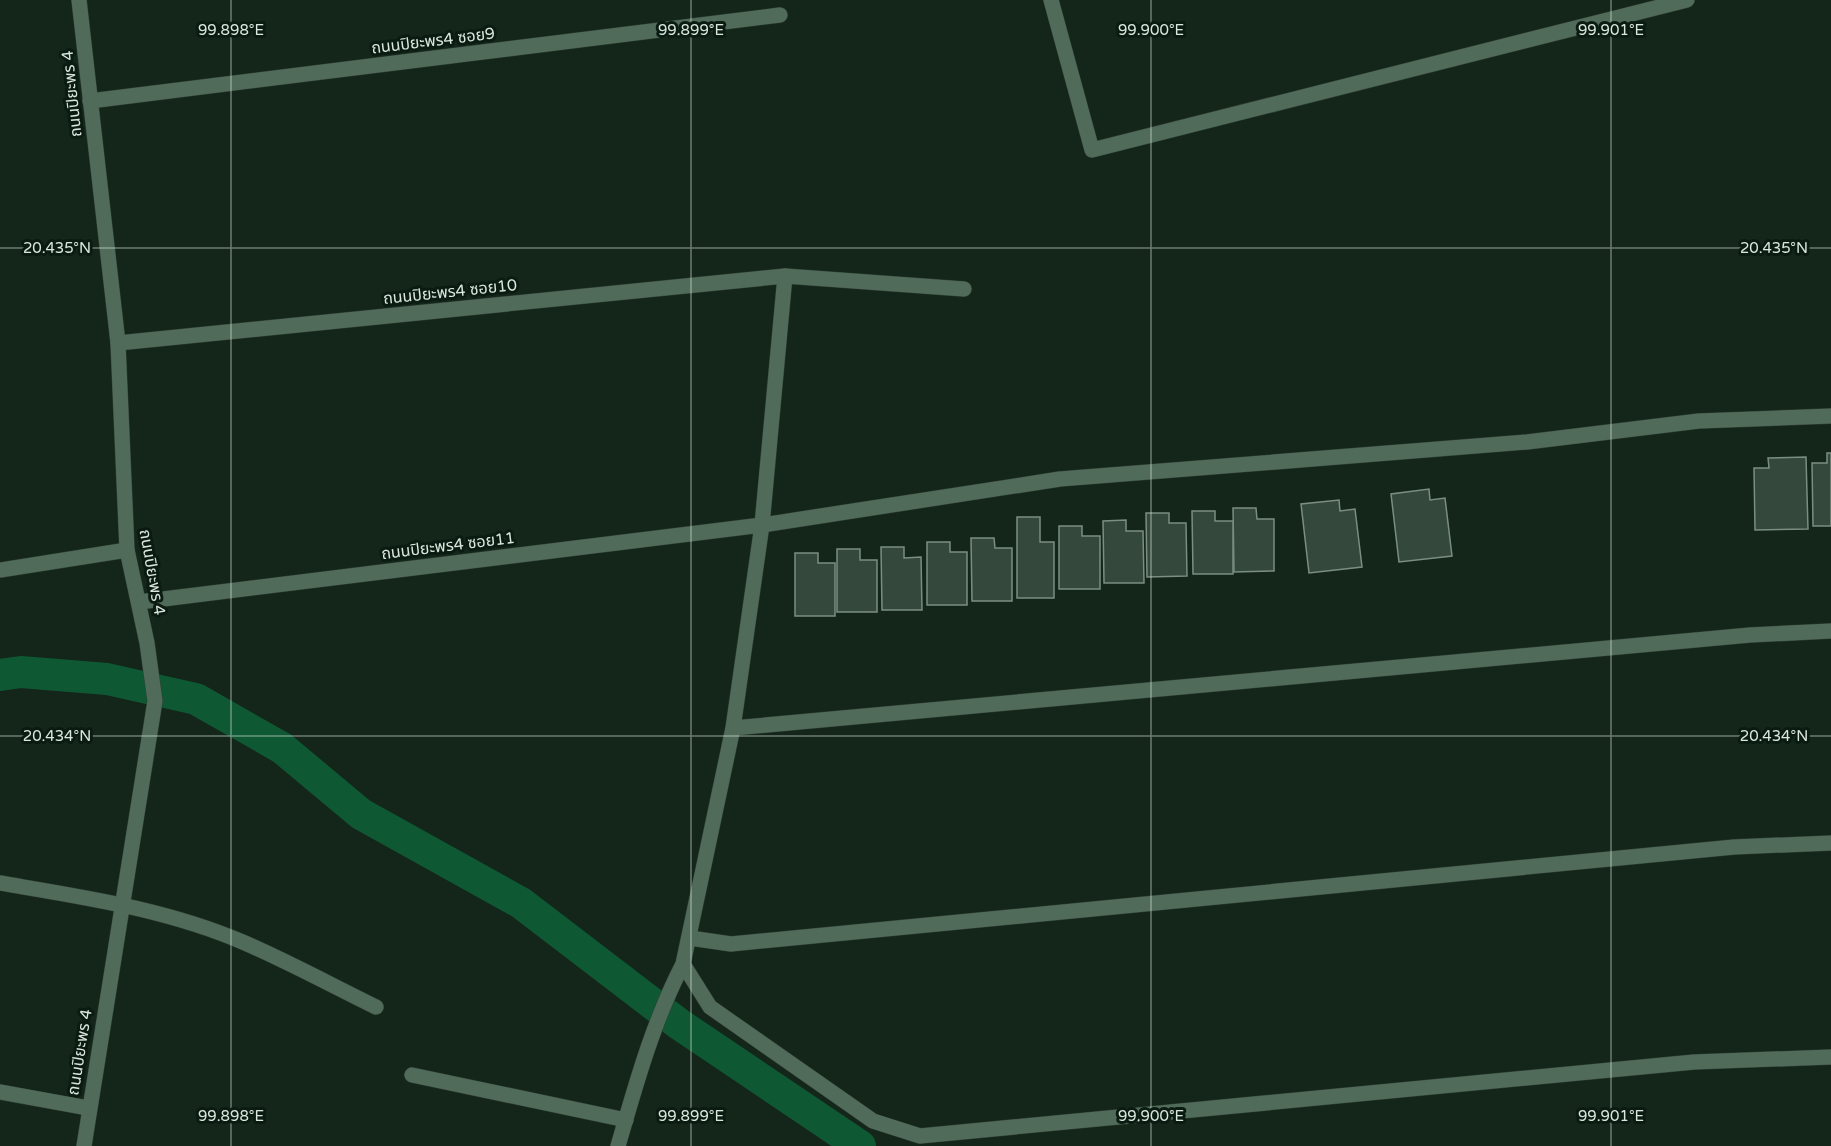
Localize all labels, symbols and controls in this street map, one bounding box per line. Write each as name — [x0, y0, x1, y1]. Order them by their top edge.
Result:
text: 99.898°E — [198, 21, 264, 39]
text: 99.899°E — [658, 21, 724, 39]
text: 99.900°E — [1118, 21, 1184, 39]
text: 99.901°E — [1578, 21, 1644, 39]
street label: ถนนปิยะพร4 ซอย9 — [370, 23, 496, 59]
street label: ถนนปิยะพร 4 — [58, 50, 86, 138]
text: 20.435°N — [23, 239, 91, 257]
text: 20.435°N — [1740, 239, 1808, 257]
street label: ถนนปิยะพร4 ซอย10 — [382, 275, 518, 309]
street label: ถนนปิยะพร 4 — [135, 528, 169, 617]
street label: ถนนปิยะพร4 ซอย11 — [380, 528, 516, 564]
text: 20.434°N — [23, 727, 91, 745]
text: 20.434°N — [1740, 727, 1808, 745]
street label: ถนนปิยะพร 4 — [63, 1008, 97, 1097]
text: 99.898°E — [198, 1107, 264, 1125]
text: 99.899°E — [658, 1107, 724, 1125]
text: 99.900°E — [1118, 1107, 1184, 1125]
text: 99.901°E — [1578, 1107, 1644, 1125]

